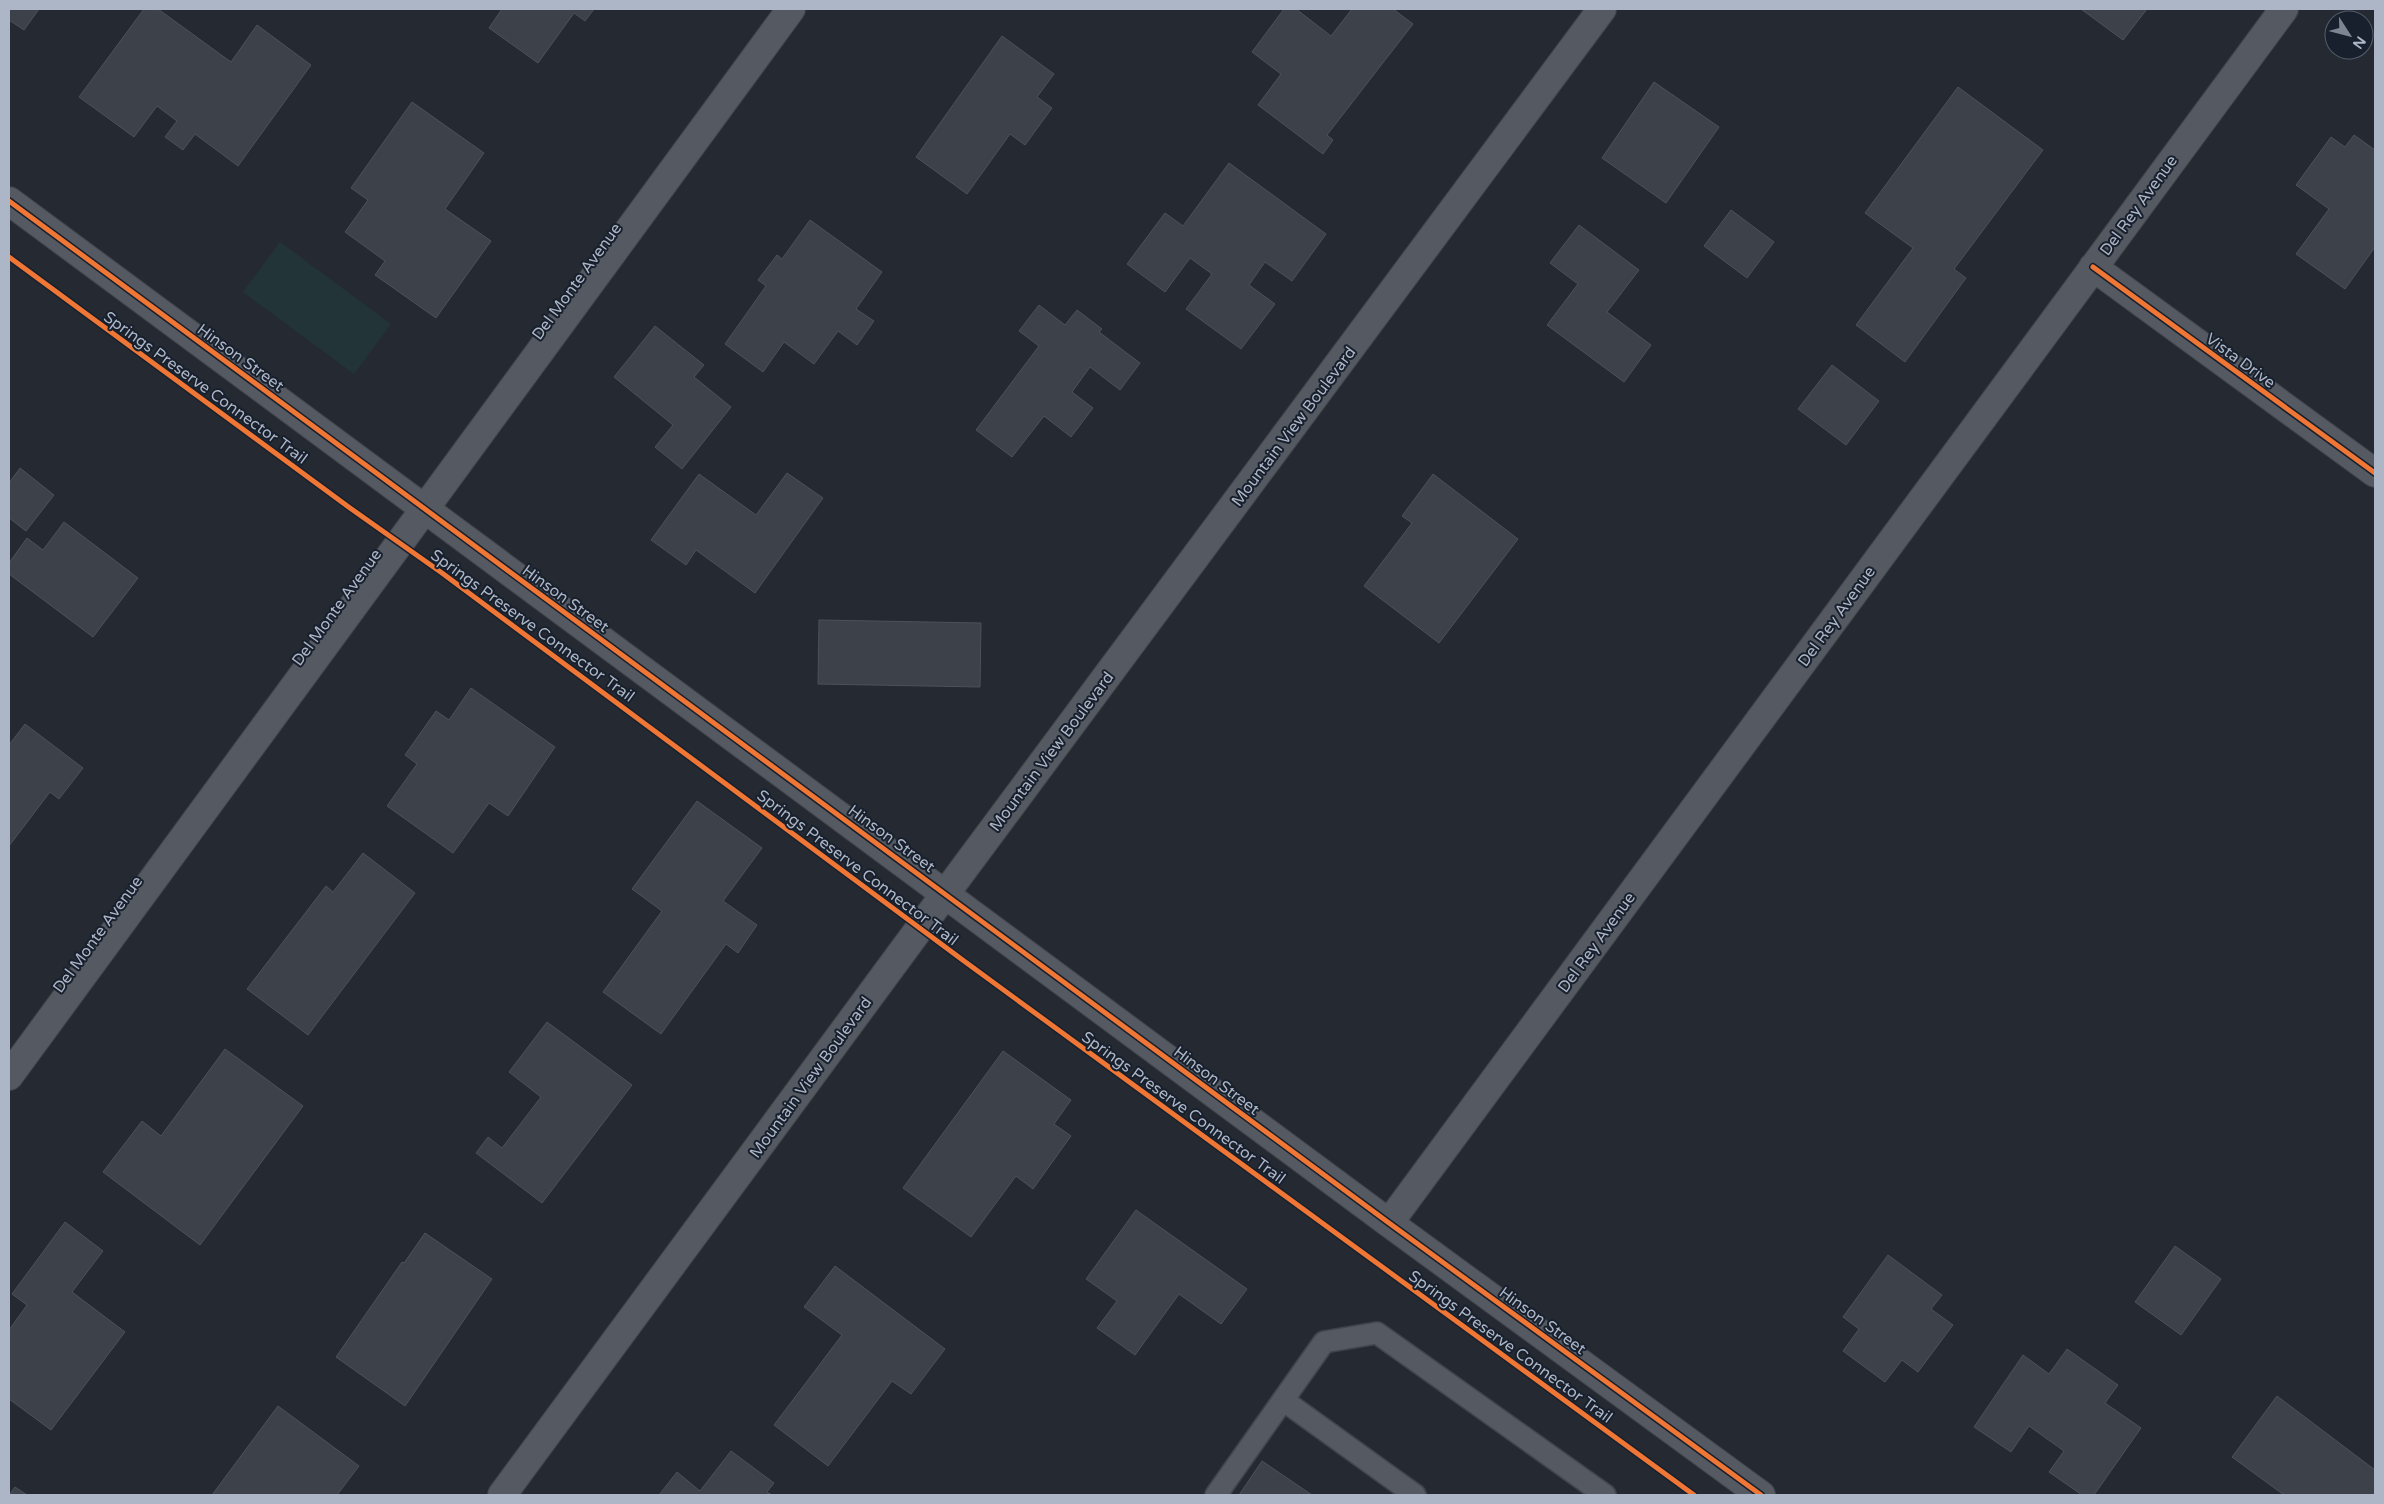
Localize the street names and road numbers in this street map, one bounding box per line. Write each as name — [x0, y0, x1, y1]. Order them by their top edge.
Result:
street label: Del Rey Avenue — [2096, 151, 2182, 260]
street label: Del Monte Avenue — [528, 219, 626, 344]
street label: Springs Preserve Connector Trail — [100, 307, 311, 469]
street label: Hinson Street — [193, 320, 288, 396]
street label: Vista Drive — [2202, 329, 2279, 393]
street label: Mountain View Boulevard — [1227, 343, 1360, 510]
street label: Del Monte Avenue — [288, 545, 386, 670]
street label: Springs Preserve Connector Trail — [427, 545, 638, 707]
street label: Hinson Street — [518, 561, 613, 637]
street label: Del Rey Avenue — [1794, 562, 1880, 671]
street label: Mountain View Boulevard — [985, 668, 1118, 835]
street label: Springs Preserve Connector Trail — [753, 785, 962, 950]
street label: Hinson Street — [844, 801, 939, 877]
street label: Del Monte Avenue — [49, 872, 147, 997]
street label: Del Rey Avenue — [1554, 888, 1640, 997]
street label: Mountain View Boulevard — [745, 993, 876, 1162]
street label: Springs Preserve Connector Trail — [1078, 1027, 1289, 1189]
street label: Hinson Street — [1169, 1042, 1263, 1120]
street label: Springs Preserve Connector Trail — [1405, 1266, 1616, 1428]
street label: Hinson Street — [1495, 1283, 1590, 1359]

